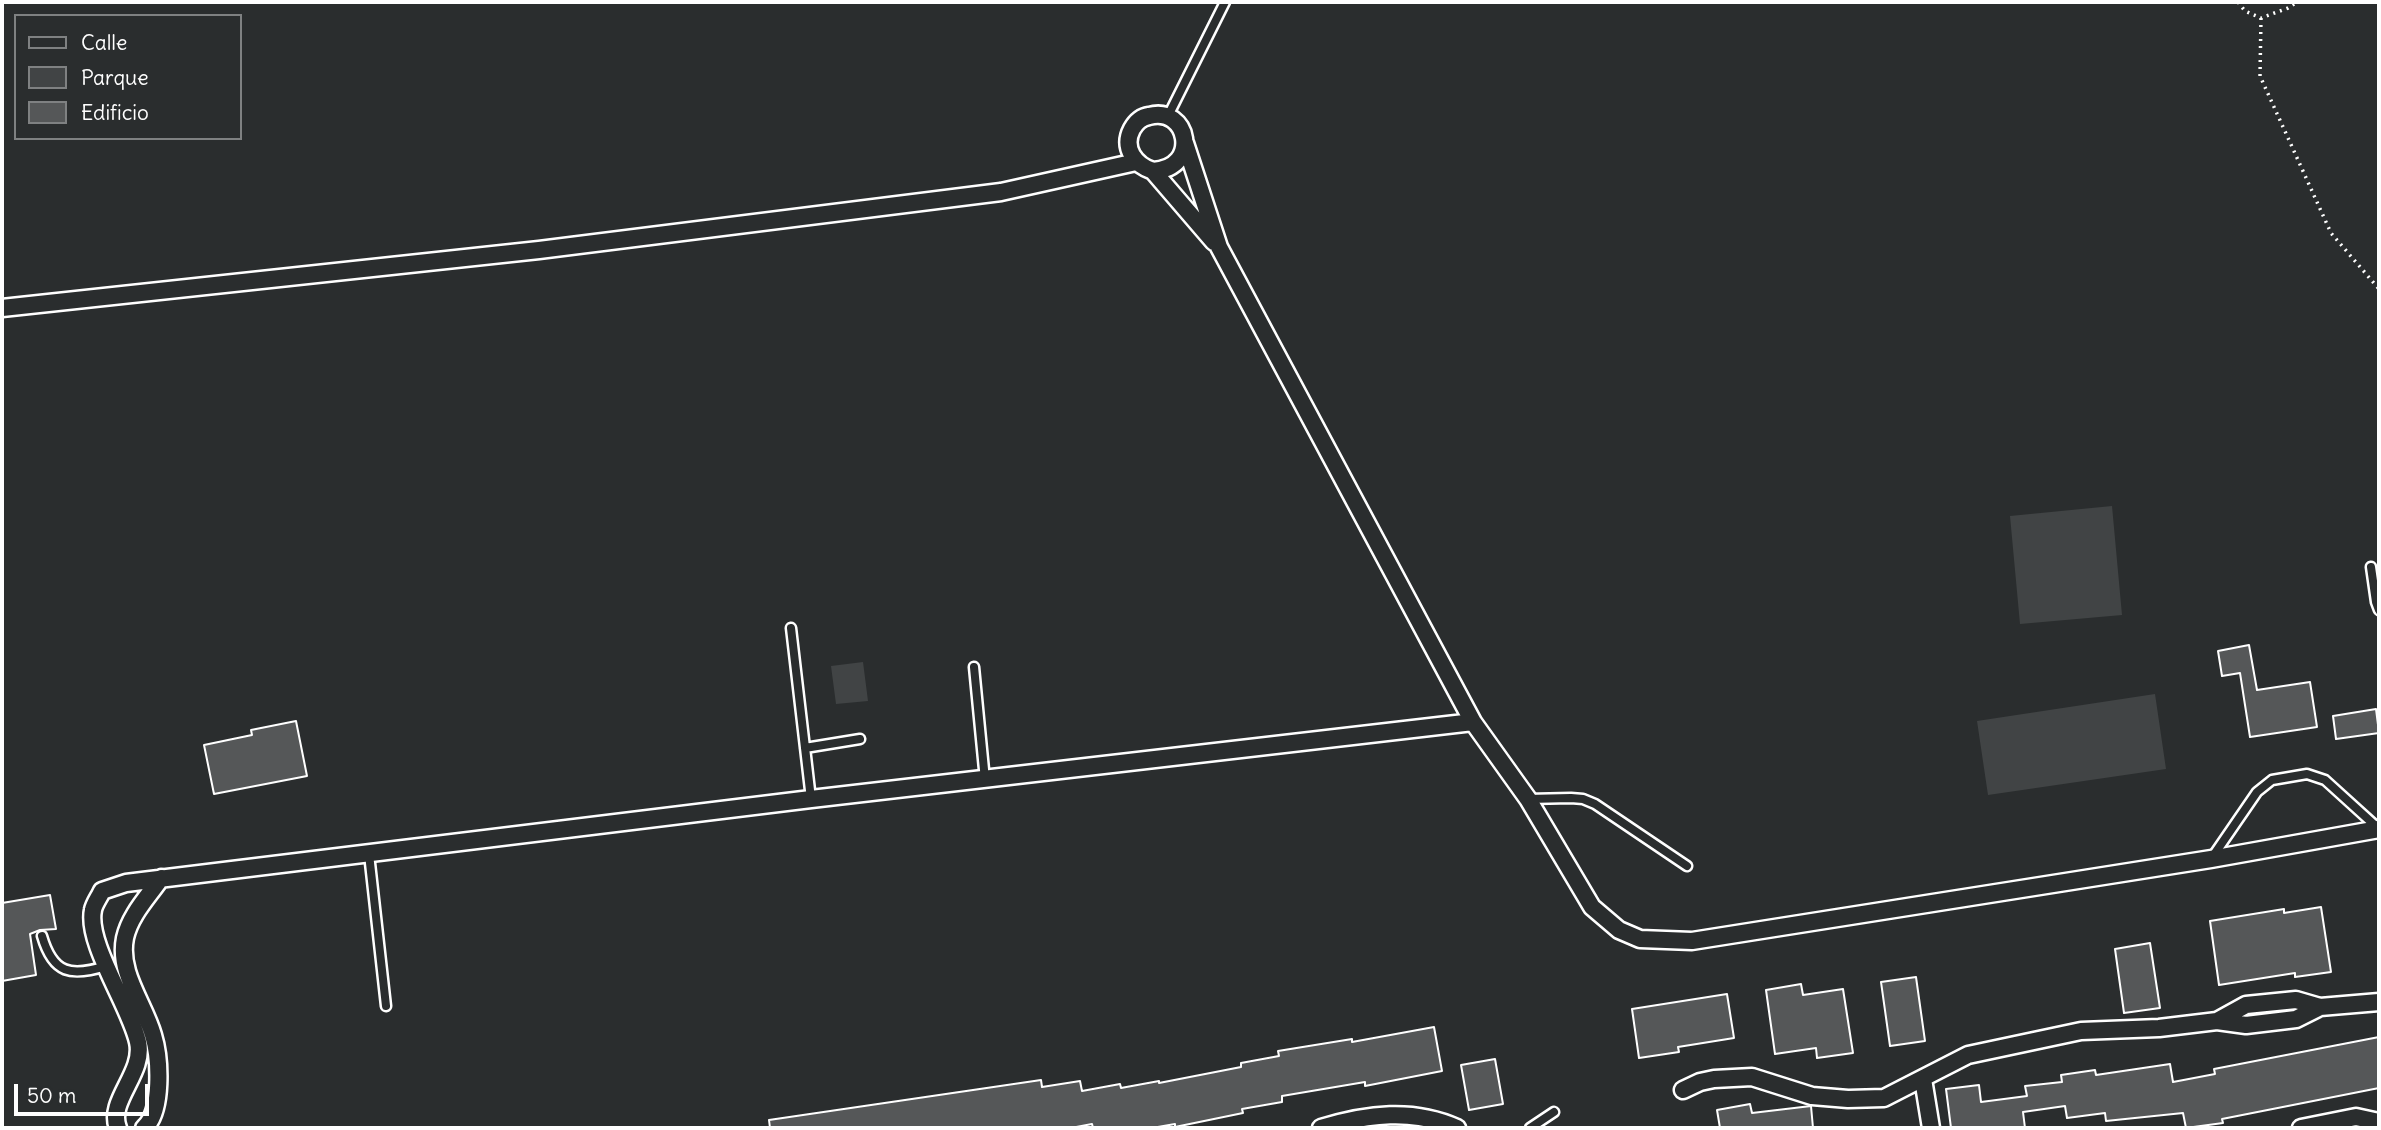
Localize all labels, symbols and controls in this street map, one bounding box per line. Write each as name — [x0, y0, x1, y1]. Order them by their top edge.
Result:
legend — [14, 14, 242, 140]
text: Calle — [81, 29, 127, 56]
text: Parque — [81, 64, 149, 91]
text: Edificio — [81, 99, 149, 126]
scale bar — [18, 1070, 152, 1114]
text: 50 m — [27, 1082, 76, 1109]

